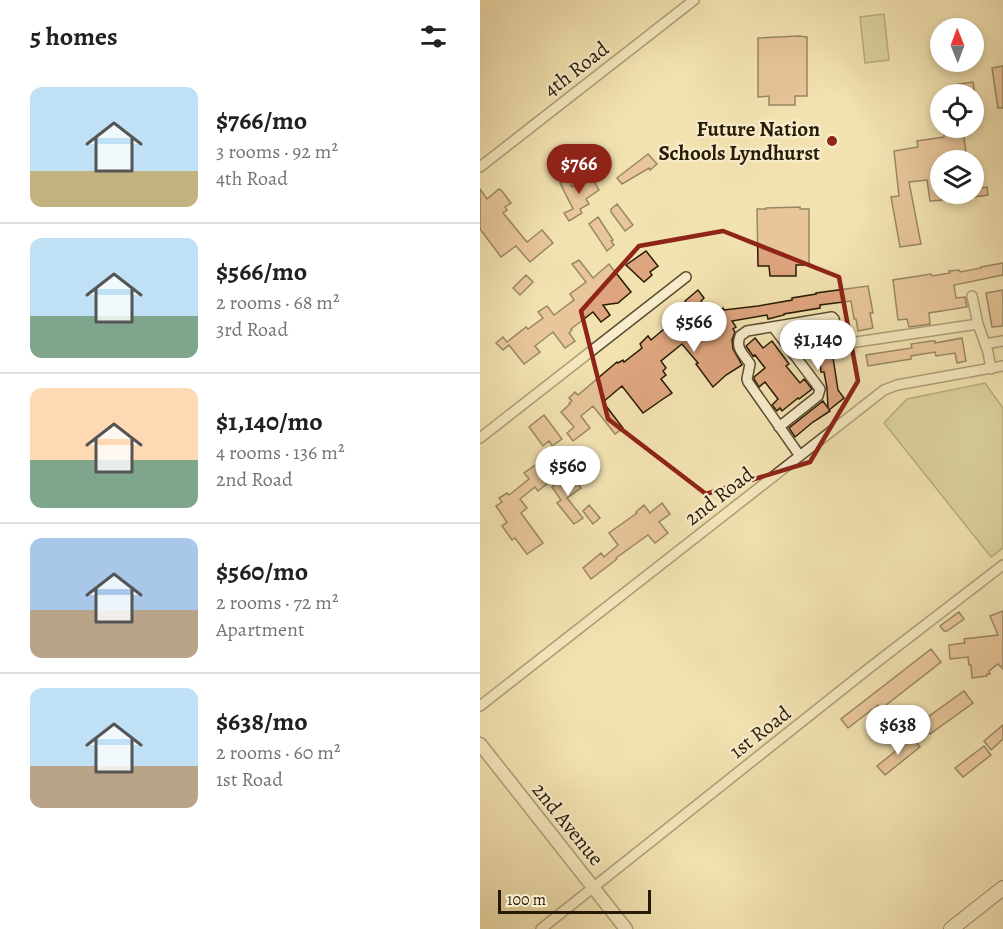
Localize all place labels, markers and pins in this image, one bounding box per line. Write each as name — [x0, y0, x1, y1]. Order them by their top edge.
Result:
place label: Future Nation Schools Lyndhurst — [659, 115, 820, 167]
marker: Future Nation Schools Lyndhurst — [825, 134, 839, 148]
pin: $766 — [543, 144, 615, 195]
pin: $566 — [658, 302, 730, 353]
pin: $1,140 — [769, 320, 867, 371]
pin: $560 — [532, 446, 604, 497]
pin: $638 — [862, 705, 934, 756]

